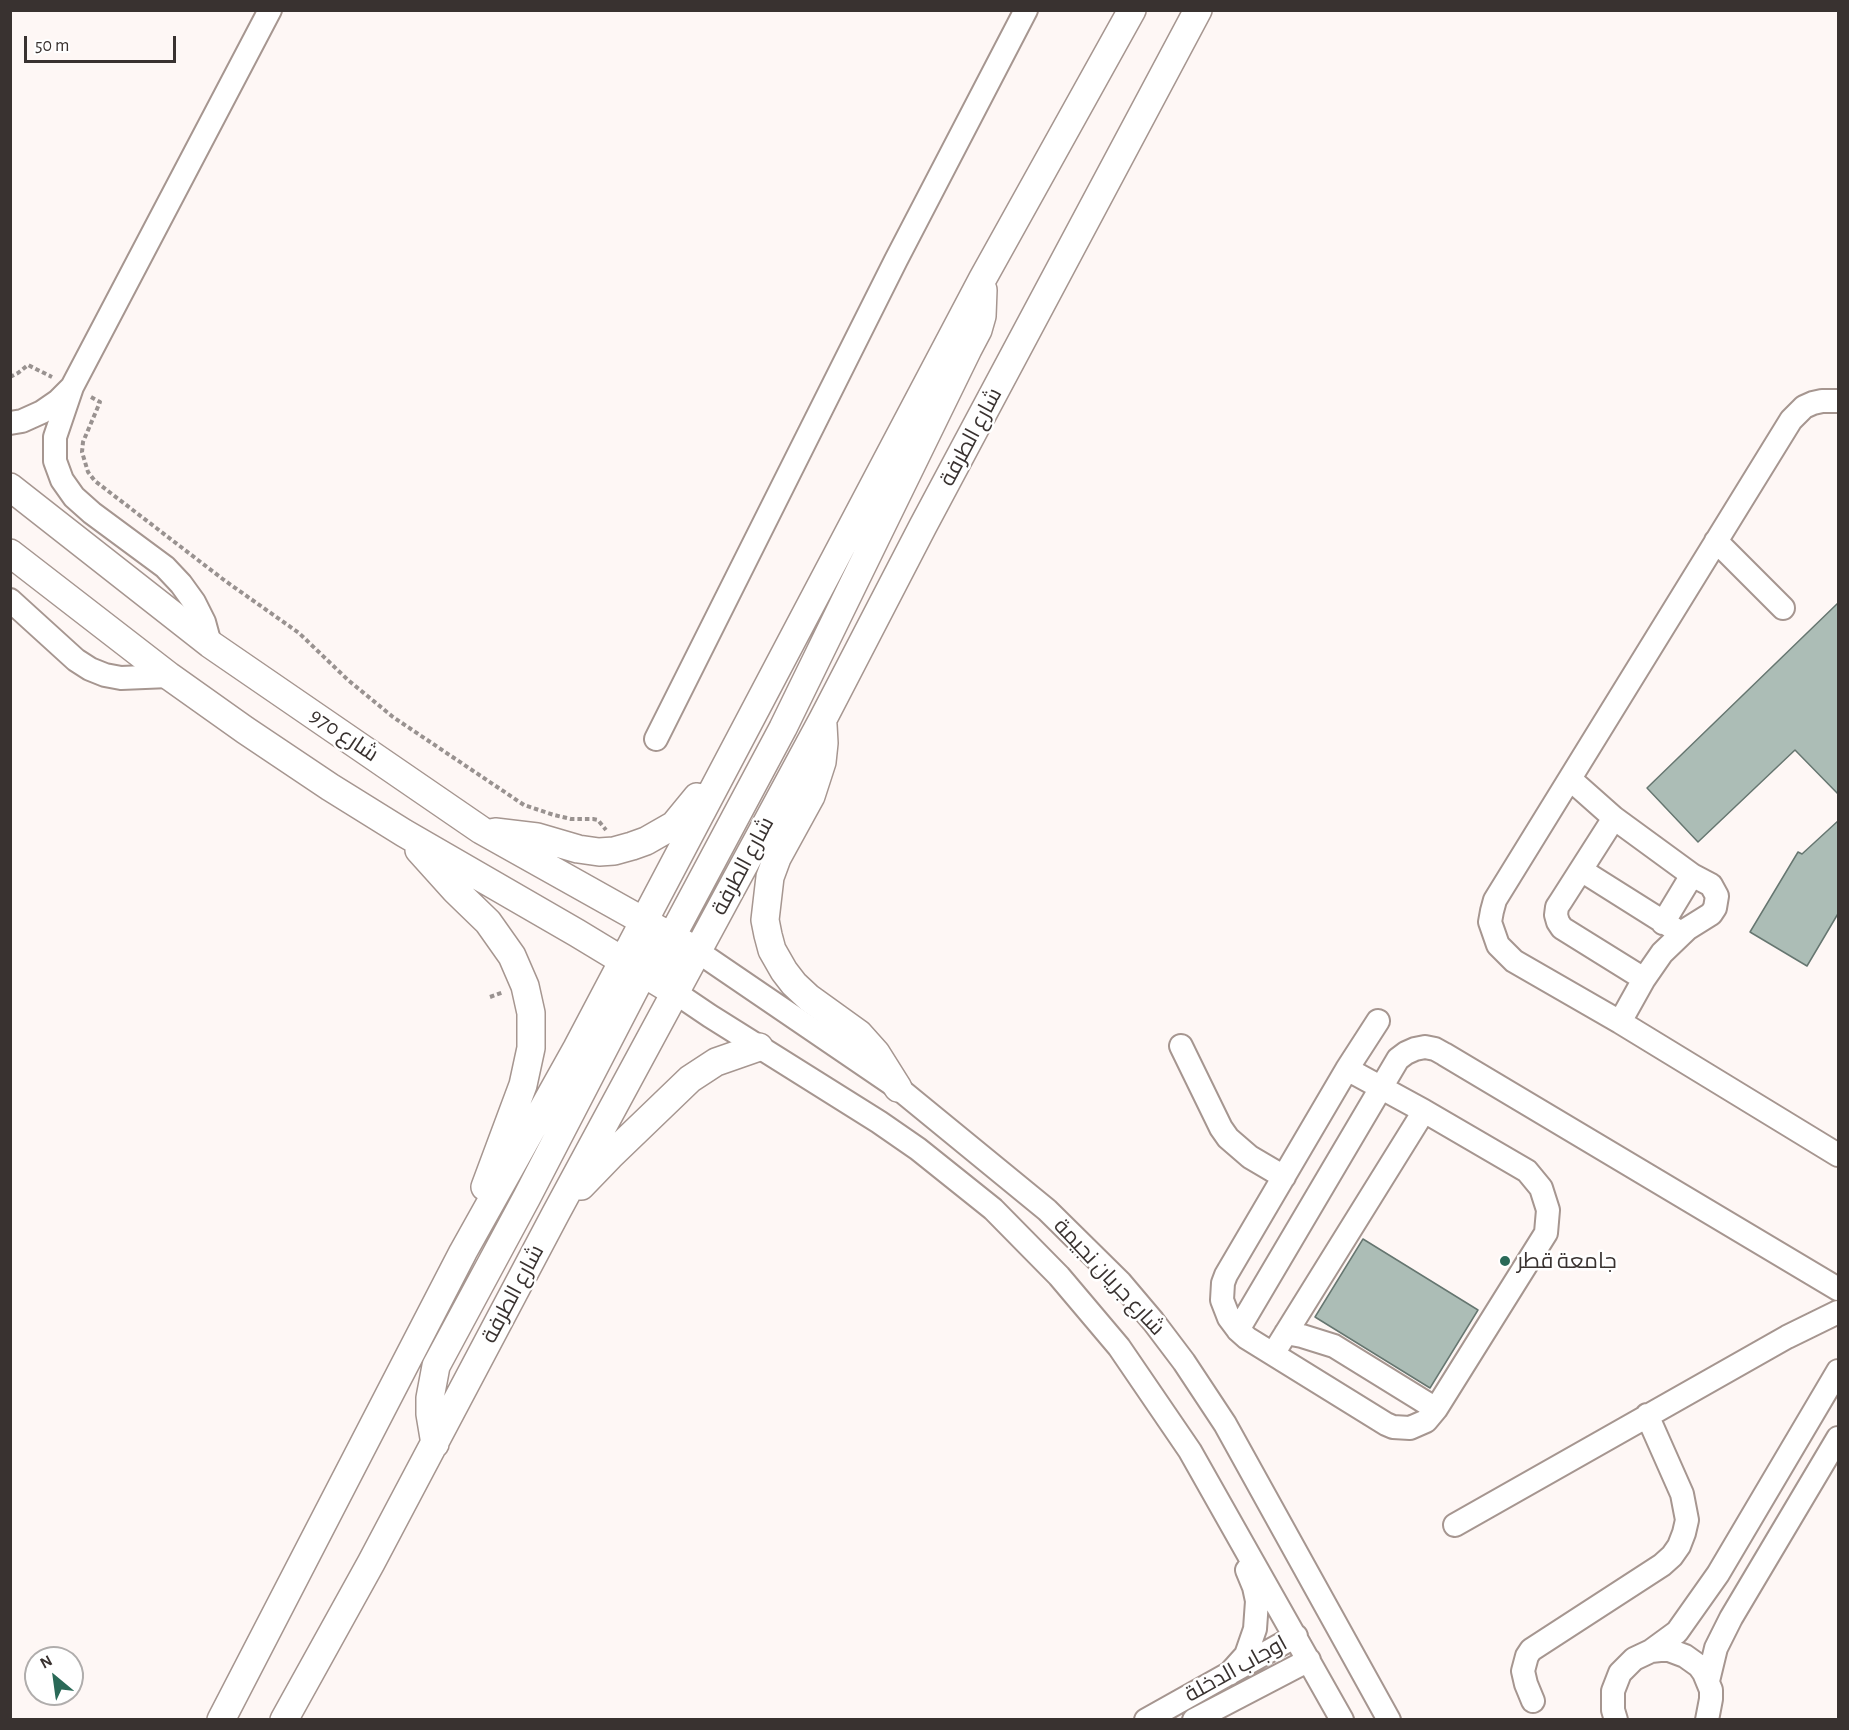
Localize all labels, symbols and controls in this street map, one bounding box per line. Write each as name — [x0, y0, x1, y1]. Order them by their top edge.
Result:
scale bar — [27, 24, 178, 62]
text: 50 m — [35, 37, 69, 55]
street label: شارع الطرفة — [934, 383, 1008, 491]
street label: شارع 970 — [305, 702, 383, 768]
street label: شارع الطرفة — [706, 812, 780, 920]
street label: شارع جريان نجيمة — [1048, 1213, 1170, 1341]
street label: شارع الطرفة — [476, 1240, 550, 1348]
place label: جامعة قطر — [1517, 1248, 1617, 1274]
marker: جامعة قطر — [1498, 1254, 1512, 1268]
street label: اوجاب الدخلة — [1180, 1630, 1292, 1708]
north arrow — [24, 1646, 84, 1706]
text: N — [37, 1652, 55, 1672]

